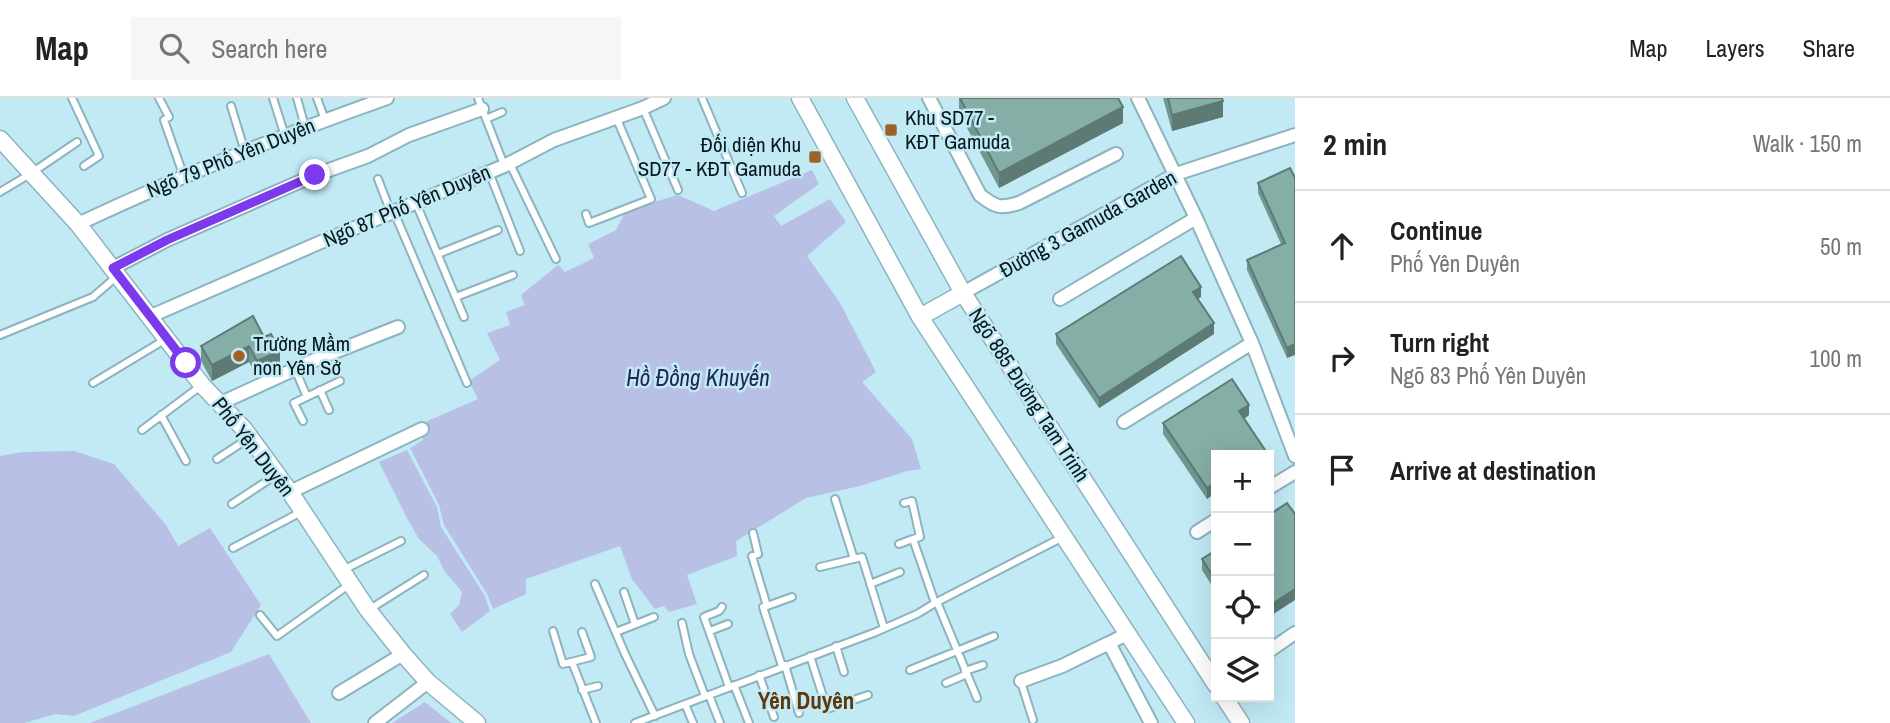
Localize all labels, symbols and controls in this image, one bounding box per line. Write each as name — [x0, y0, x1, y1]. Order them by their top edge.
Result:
search box — [131, 17, 621, 80]
text: Map — [35, 26, 89, 70]
icon: search — [155, 29, 193, 67]
text: Search here — [211, 31, 327, 66]
text: Map — [1629, 32, 1667, 64]
text: Layers — [1705, 32, 1764, 64]
text: Share — [1802, 32, 1855, 64]
place label: Khu SD77 - KĐT Gamuda — [905, 103, 1010, 156]
street label: Ngõ 79 Phố Yên Duyên — [142, 111, 319, 205]
marker: Khu SD77 - KĐT Gamuda — [883, 122, 899, 138]
text: 2 min — [1323, 124, 1387, 164]
text: Walk · 150 m — [1753, 128, 1862, 159]
place label: Đối diện Khu SD77 - KĐT Gamuda — [638, 130, 801, 183]
marker: Đối diện Khu SD77 - KĐT Gamuda — [807, 149, 823, 165]
street label: Ngõ 87 Phố Yên Duyên — [319, 157, 495, 254]
route end — [299, 159, 330, 190]
street label: Đường 3 Gamuda Garden — [994, 163, 1181, 284]
text: Continue — [1390, 213, 1482, 248]
icon: ahead — [1323, 227, 1361, 265]
text: 50 m — [1820, 231, 1862, 262]
text: Phố Yên Duyên — [1390, 248, 1520, 279]
street label: Ngõ 885 Đường Tam Trinh — [962, 302, 1097, 487]
text: Turn right — [1390, 325, 1489, 360]
place label: Trường Mầm non Yên Sở — [253, 329, 350, 382]
icon: right — [1323, 339, 1361, 377]
text: 100 m — [1810, 343, 1862, 374]
route start — [170, 347, 201, 378]
marker: Trường Mầm non Yên Sở — [231, 348, 247, 364]
text: Ngõ 83 Phố Yên Duyên — [1390, 360, 1586, 391]
water label: Hồ Đồng Khuyến — [626, 362, 770, 393]
street label: Phố Yên Duyên — [205, 391, 301, 502]
map controls — [1211, 450, 1274, 702]
button: + — [1211, 450, 1274, 513]
icon: arrive — [1323, 451, 1361, 489]
text: Arrive at destination — [1390, 453, 1596, 488]
button: − — [1211, 513, 1274, 576]
button: locate — [1211, 576, 1274, 639]
button: layers — [1211, 639, 1274, 702]
district label: Yên Duyên — [758, 685, 854, 716]

